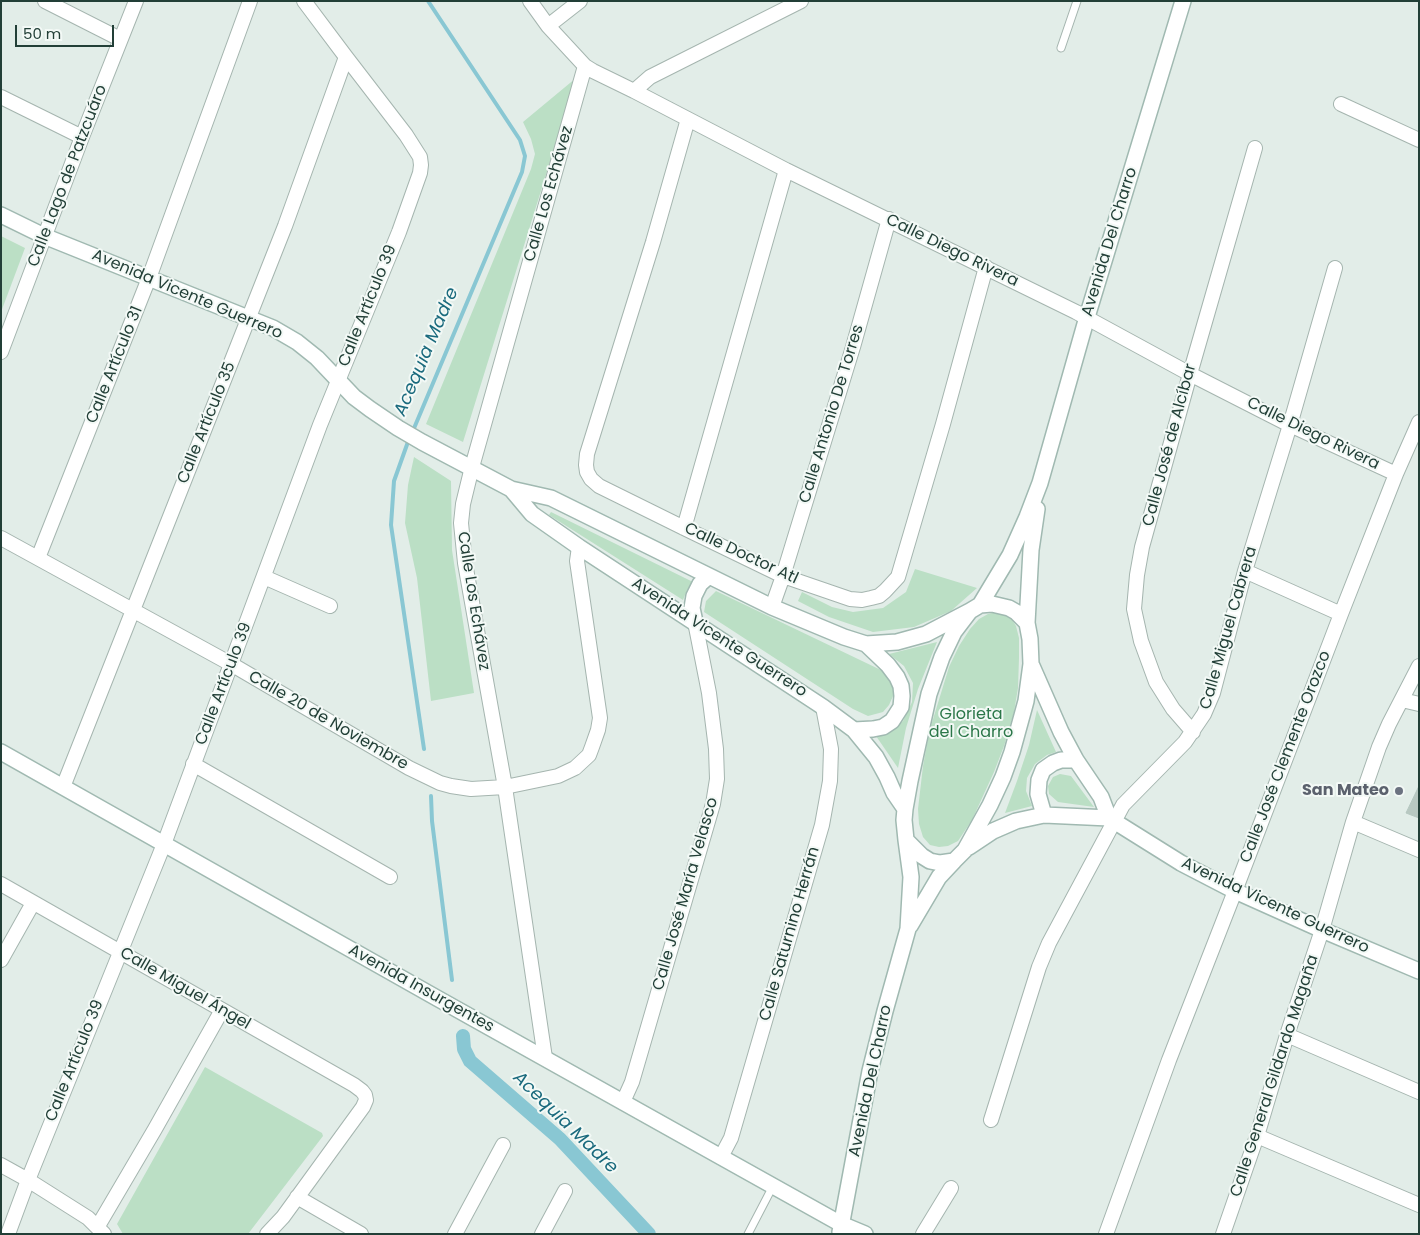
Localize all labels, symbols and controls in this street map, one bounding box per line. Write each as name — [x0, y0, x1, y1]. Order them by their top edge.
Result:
scale bar — [18, 15, 116, 47]
text: 50 m — [23, 23, 61, 44]
street label: Calle Lago de Patzcuáro — [24, 82, 112, 270]
street label: Calle Los Echávez — [520, 124, 578, 264]
street label: Avenida Del Charro — [1078, 165, 1142, 319]
street label: Calle Diego Rivera — [883, 211, 1021, 291]
street label: Calle Artículo 39 — [335, 242, 401, 370]
street label: Avenida Vicente Guerrero — [89, 246, 285, 344]
water label: Acequia Madre — [390, 284, 464, 420]
street label: Calle Artículo 31 — [83, 304, 147, 426]
street label: Calle Antonio De Torres — [796, 322, 868, 506]
street label: Calle Artículo 35 — [174, 359, 240, 487]
street label: Calle José de Alcíbar — [1139, 362, 1201, 528]
street label: Calle Diego Rivera — [1244, 394, 1382, 474]
street label: Calle Doctor Atl — [681, 519, 801, 589]
street label: Calle Los Echávez — [453, 530, 493, 672]
street label: Calle Miguel Cabrera — [1197, 544, 1261, 712]
street label: Avenida Vicente Guerrero — [628, 574, 810, 702]
street label: Calle Artículo 39 — [192, 620, 256, 748]
street label: Calle José Clemente Orozco — [1237, 648, 1335, 866]
street label: Calle 20 de Noviembre — [245, 667, 411, 775]
park label: Glorieta del Charro — [929, 705, 1013, 743]
place label: San Mateo — [1302, 781, 1389, 801]
marker: San Mateo — [1393, 785, 1405, 797]
street label: Calle José María Velasco — [649, 795, 723, 993]
street label: Calle Saturnino Herrán — [756, 845, 824, 1023]
street label: Avenida Vicente Guerrero — [1178, 854, 1372, 958]
street label: Avenida Insurgentes — [345, 941, 497, 1037]
street label: Calle Miguel Ángel — [116, 944, 254, 1034]
street label: Calle General Gildardo Magaña — [1227, 953, 1323, 1199]
street label: Calle Artículo 39 — [42, 997, 108, 1125]
street label: Avenida Del Charro — [846, 1003, 896, 1159]
water label: Acequia Madre — [508, 1067, 622, 1179]

